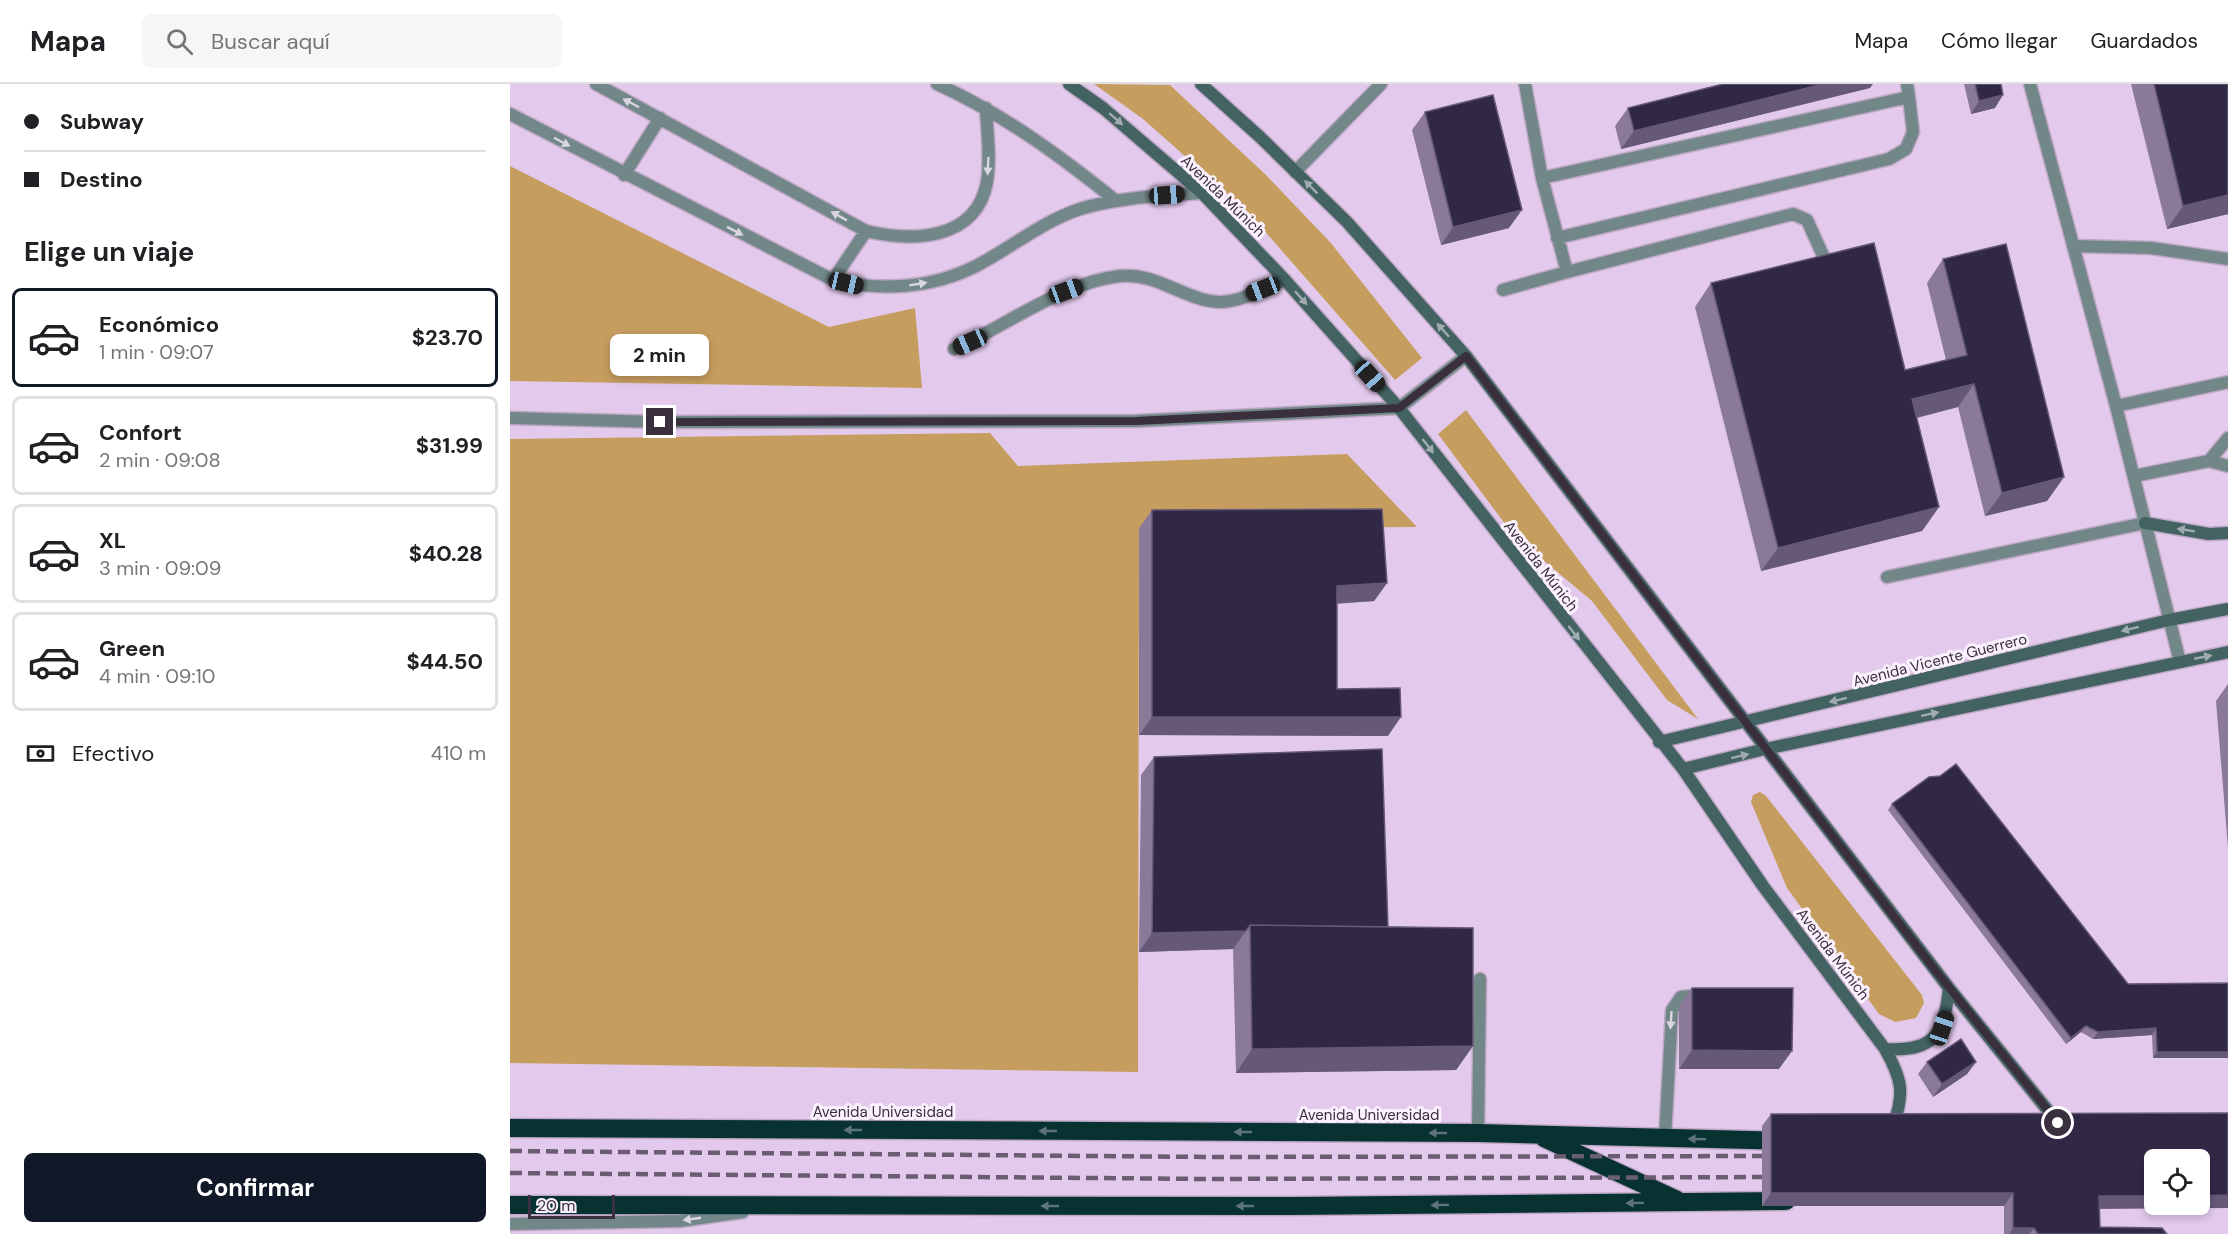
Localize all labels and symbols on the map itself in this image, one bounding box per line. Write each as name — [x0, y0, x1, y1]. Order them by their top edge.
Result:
one-way arrow — [622, 98, 639, 108]
one-way arrow — [1108, 112, 1123, 125]
one-way arrow — [553, 137, 570, 147]
street label: Avenida Múnich — [1177, 151, 1269, 241]
one-way arrow — [983, 157, 993, 176]
one-way arrow — [1303, 180, 1318, 194]
car — [1148, 185, 1186, 205]
one-way arrow — [830, 211, 847, 221]
one-way arrow — [727, 226, 744, 235]
car — [826, 270, 866, 296]
car — [1243, 274, 1283, 304]
car — [1046, 276, 1086, 306]
one-way arrow — [908, 279, 927, 288]
one-way arrow — [1294, 291, 1308, 306]
one-way arrow — [1436, 323, 1450, 338]
car — [950, 326, 990, 358]
callout: 2 min — [610, 335, 710, 377]
car — [1351, 357, 1389, 395]
route end — [646, 408, 673, 435]
one-way arrow — [1422, 438, 1435, 454]
street label: Avenida Múnich — [1499, 517, 1583, 615]
one-way arrow — [2177, 525, 2196, 534]
one-way arrow — [1568, 625, 1580, 641]
one-way arrow — [2121, 625, 2139, 635]
street label: Avenida Vicente Guerrero — [1851, 629, 2029, 691]
one-way arrow — [2194, 652, 2213, 661]
one-way arrow — [1829, 695, 1847, 705]
one-way arrow — [1921, 709, 1939, 719]
one-way arrow — [1730, 750, 1749, 760]
street label: Avenida Múnich — [1792, 904, 1874, 1004]
car — [1928, 1008, 1956, 1048]
one-way arrow — [1667, 1011, 1676, 1030]
street label: Avenida Universidad — [813, 1102, 953, 1122]
street label: Avenida Universidad — [1299, 1105, 1439, 1125]
route start — [2044, 1109, 2071, 1136]
one-way arrow — [843, 1125, 862, 1135]
one-way arrow — [1038, 1126, 1057, 1136]
one-way arrow — [1233, 1127, 1252, 1137]
one-way arrow — [1428, 1128, 1447, 1138]
one-way arrow — [1688, 1134, 1707, 1144]
scale bar — [528, 1192, 615, 1220]
one-way arrow — [1626, 1198, 1645, 1208]
one-way arrow — [1431, 1200, 1450, 1210]
one-way arrow — [1041, 1201, 1060, 1211]
one-way arrow — [1236, 1201, 1255, 1211]
one-way arrow — [682, 1215, 701, 1224]

